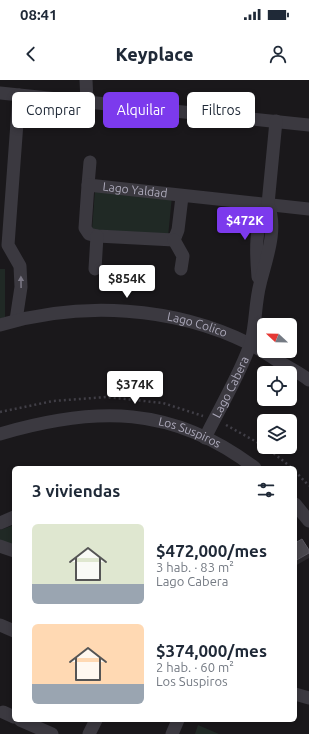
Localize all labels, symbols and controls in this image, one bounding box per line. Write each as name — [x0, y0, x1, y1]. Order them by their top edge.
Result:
text: 08:41 — [20, 6, 58, 23]
icon: back — [20, 43, 42, 65]
icon: person — [267, 43, 289, 65]
text: Keyplace — [116, 44, 193, 64]
chip: Comprar — [12, 92, 95, 128]
chip: Alquilar — [103, 92, 179, 128]
chip: Filtros — [187, 92, 255, 128]
street label: Lago Yaldad — [102, 180, 168, 200]
pin: $472K — [217, 207, 273, 241]
text: $472K — [226, 213, 264, 227]
pin: $854K — [99, 265, 155, 299]
text: $854K — [108, 271, 146, 285]
one-way arrow — [18, 275, 24, 288]
street label: Lago Colico — [166, 310, 229, 339]
north arrow — [257, 318, 297, 358]
map controls — [257, 318, 297, 454]
street label: Lago Cabera — [209, 354, 251, 420]
button: locate — [257, 366, 297, 406]
pin: $374K — [107, 371, 163, 405]
text: $374K — [116, 377, 154, 391]
street label: Los Suspiros — [157, 414, 223, 450]
button: layers — [257, 414, 297, 454]
icon: filters — [255, 479, 277, 501]
text: 3 viviendas — [32, 481, 120, 500]
icon: home — [64, 540, 112, 588]
text: $472,000/mes — [156, 541, 267, 560]
text: 3 hab. · 83 m² — [156, 560, 234, 574]
text: Lago Cabera — [156, 574, 228, 588]
icon: home — [64, 640, 112, 688]
text: $374,000/mes — [156, 641, 267, 660]
text: 2 hab. · 60 m² — [156, 660, 234, 674]
text: Los Suspiros — [156, 674, 228, 688]

